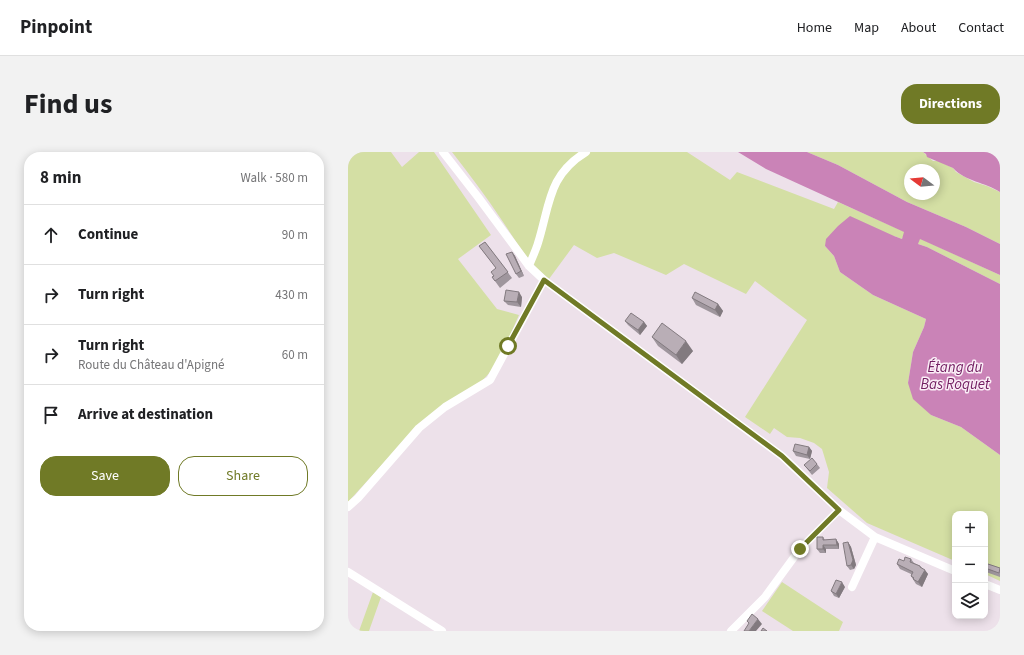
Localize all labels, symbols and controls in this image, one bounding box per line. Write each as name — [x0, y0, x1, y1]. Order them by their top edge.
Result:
text: Pinpoint — [20, 14, 92, 41]
text: Home — [797, 18, 832, 38]
text: Map — [854, 18, 879, 38]
text: About — [901, 18, 936, 38]
text: Contact — [958, 18, 1004, 38]
text: Find us — [24, 84, 112, 124]
button: Directions — [901, 84, 1000, 124]
north arrow — [904, 164, 940, 200]
text: 8 min — [40, 166, 81, 190]
text: Walk · 580 m — [240, 169, 308, 187]
icon: ahead — [40, 224, 62, 246]
text: Continue — [78, 224, 138, 245]
text: 90 m — [282, 226, 308, 244]
icon: right — [40, 284, 62, 306]
text: Turn right — [78, 284, 144, 305]
text: 430 m — [275, 286, 308, 304]
text: Turn right — [78, 335, 144, 356]
route start — [499, 337, 517, 355]
icon: right — [40, 344, 62, 366]
text: 60 m — [282, 346, 308, 364]
text: Route du Château d'Apigné — [78, 356, 224, 374]
water label: Étang du Bas Roquet — [920, 357, 991, 395]
icon: arrive — [40, 404, 62, 426]
text: Arrive at destination — [78, 404, 213, 425]
button: Save — [40, 456, 170, 496]
button: Share — [178, 456, 308, 496]
map controls — [952, 511, 988, 619]
button: + — [952, 511, 988, 547]
route end — [791, 540, 809, 558]
button: − — [952, 547, 988, 583]
button: layers — [952, 583, 988, 619]

